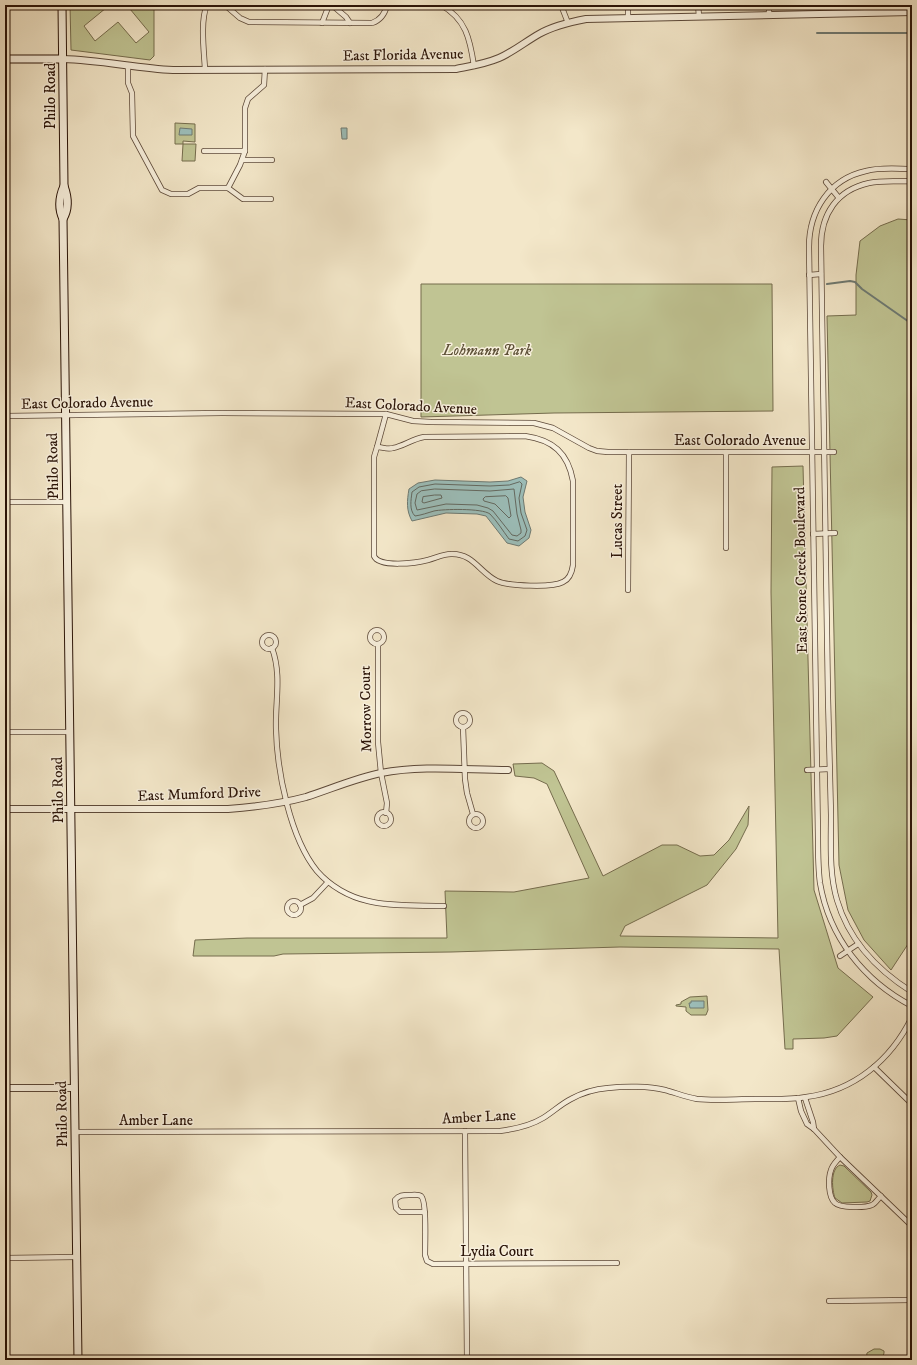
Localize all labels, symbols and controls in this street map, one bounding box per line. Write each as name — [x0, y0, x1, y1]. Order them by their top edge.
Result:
street label: East Florida Avenue — [342, 44, 464, 66]
street label: Philo Road — [41, 62, 60, 129]
park label: Lohmann Park — [442, 341, 532, 360]
street label: East Colorado Avenue — [21, 392, 153, 414]
street label: East Colorado Avenue — [345, 393, 477, 419]
street label: East Colorado Avenue — [674, 431, 806, 450]
street label: Philo Road — [43, 432, 63, 499]
street label: Lucas Street — [608, 484, 627, 558]
street label: East Stone Creek Boulevard — [790, 486, 812, 653]
street label: Morrow Court — [356, 665, 376, 753]
street label: Philo Road — [48, 756, 68, 823]
street label: East Mumford Drive — [137, 782, 261, 806]
street label: Philo Road — [52, 1080, 72, 1147]
street label: Amber Lane — [442, 1106, 516, 1128]
street label: Amber Lane — [119, 1111, 193, 1130]
street label: Lydia Court — [460, 1242, 534, 1261]

